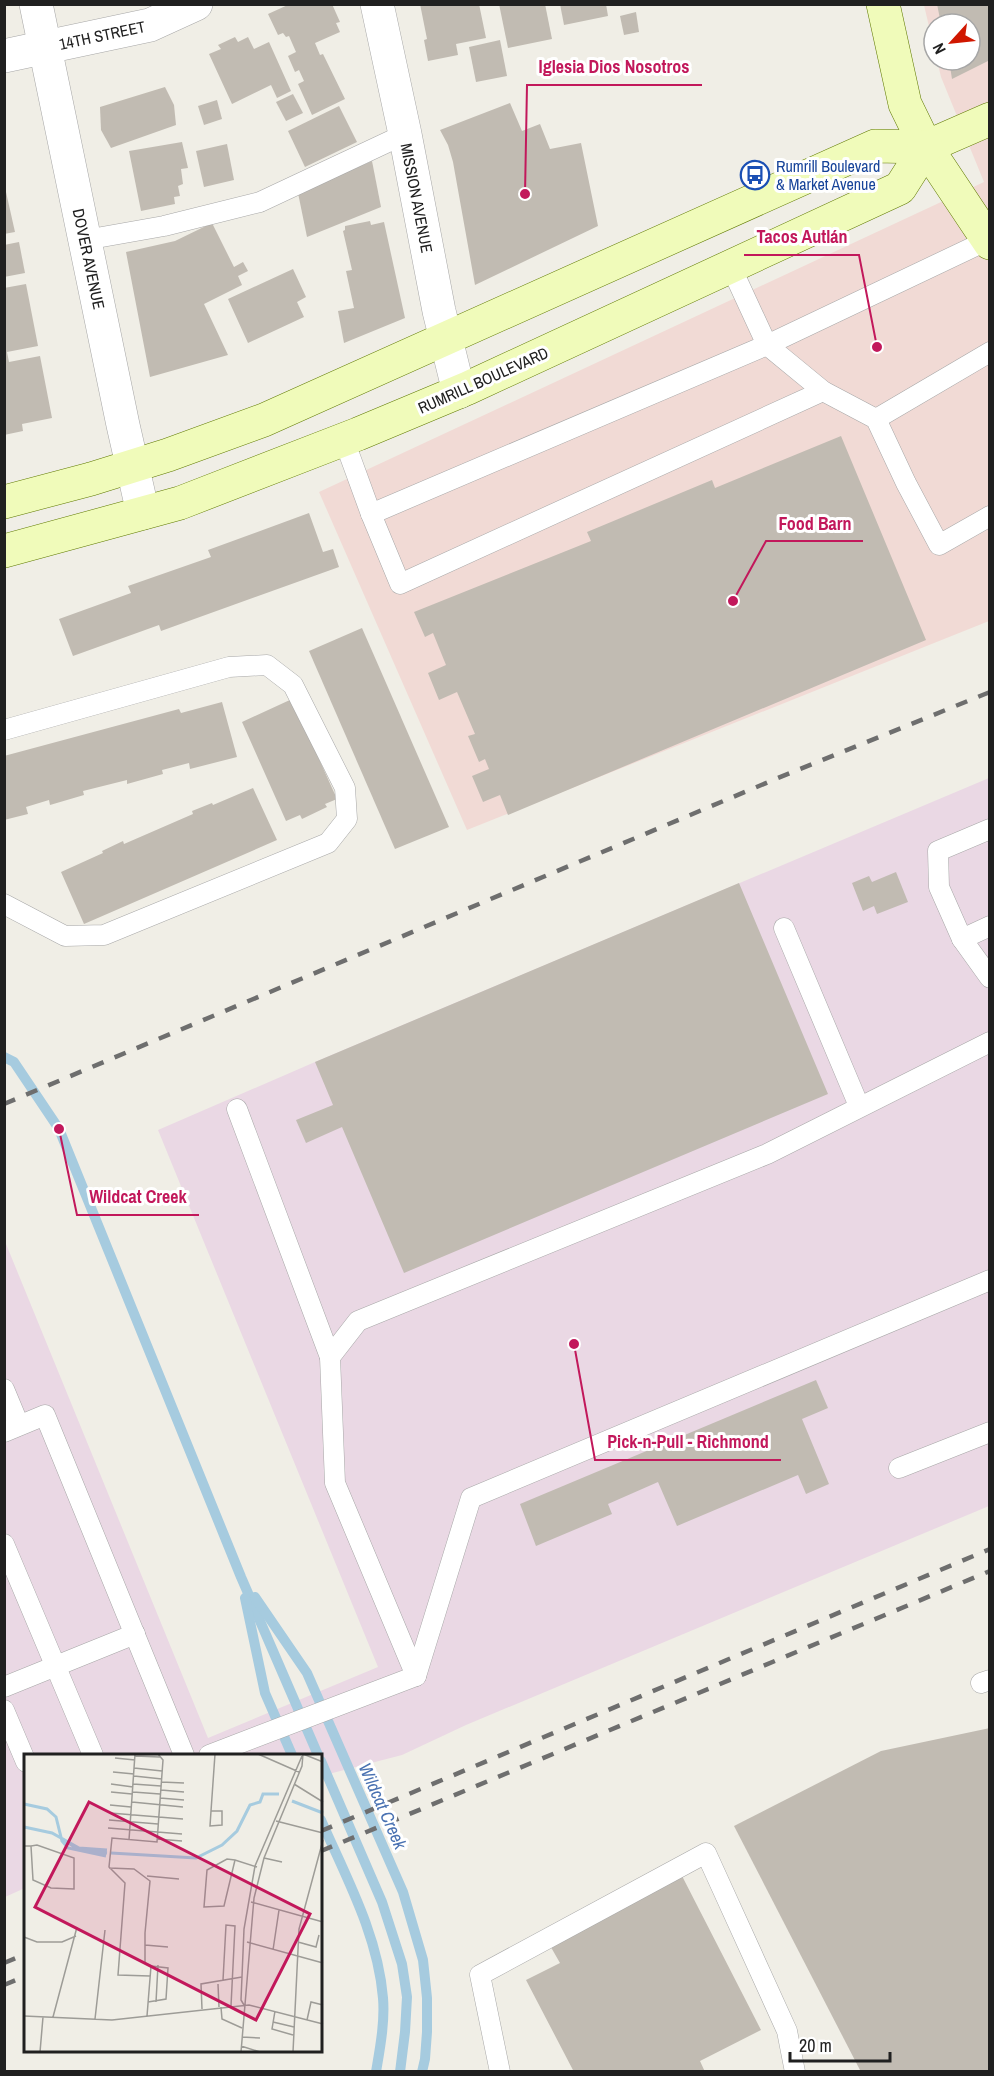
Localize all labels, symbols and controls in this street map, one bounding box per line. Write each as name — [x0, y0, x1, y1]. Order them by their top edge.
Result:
north arrow — [922, 12, 982, 72]
street label: 14TH STREET — [57, 15, 147, 55]
text: N — [927, 40, 951, 58]
callout: Iglesia Dios Nosotros — [527, 49, 702, 85]
text: Iglesia Dios Nosotros — [539, 54, 689, 79]
street label: MISSION AVENUE — [396, 141, 438, 255]
place label: Rumrill Boulevard & Market Avenue — [776, 155, 880, 195]
bus stop icon: Rumrill Boulevard & Market Avenue — [739, 159, 771, 191]
street label: DOVER AVENUE — [68, 207, 110, 311]
callout: Tacos Autlán — [744, 219, 859, 255]
text: Tacos Autlán — [756, 224, 848, 249]
street label: RUMRILL BOULEVARD — [414, 341, 552, 419]
callout: Food Barn — [766, 505, 863, 541]
text: Food Barn — [778, 511, 852, 536]
callout: Wildcat Creek — [77, 1179, 199, 1215]
text: Wildcat Creek — [89, 1184, 188, 1209]
callout: Pick-n-Pull - Richmond — [595, 1424, 781, 1460]
text: Pick-n-Pull - Richmond — [607, 1429, 769, 1454]
inset map — [24, 1754, 322, 2052]
water label: Wildcat Creek — [353, 1759, 413, 1854]
scale bar — [790, 2025, 890, 2063]
text: 20 m — [799, 2033, 832, 2058]

